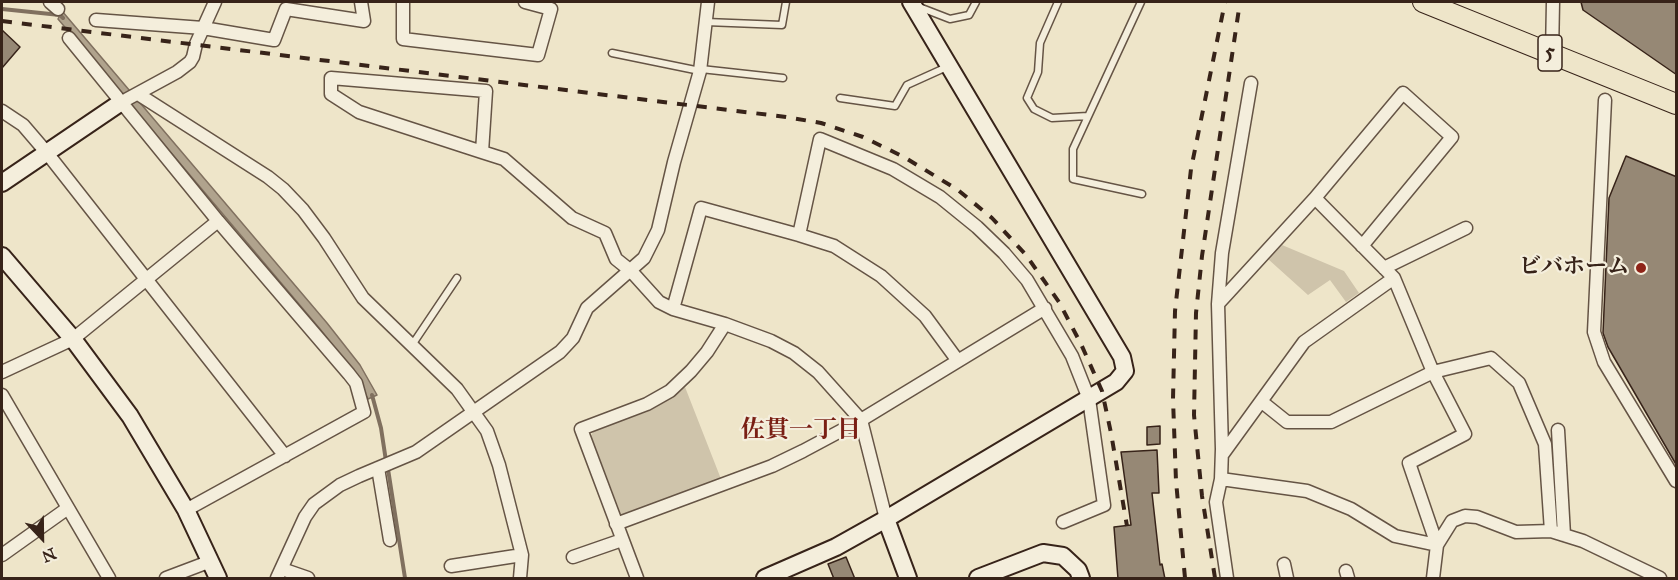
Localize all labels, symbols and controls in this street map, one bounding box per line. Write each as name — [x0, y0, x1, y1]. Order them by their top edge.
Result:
road number: 5 — [1538, 35, 1562, 71]
place label: ビバホーム — [1519, 255, 1629, 281]
marker: ビバホーム — [1634, 261, 1648, 275]
district label: 佐貫一丁目 — [741, 417, 861, 445]
north arrow — [12, 508, 72, 568]
text: N — [39, 544, 59, 567]

